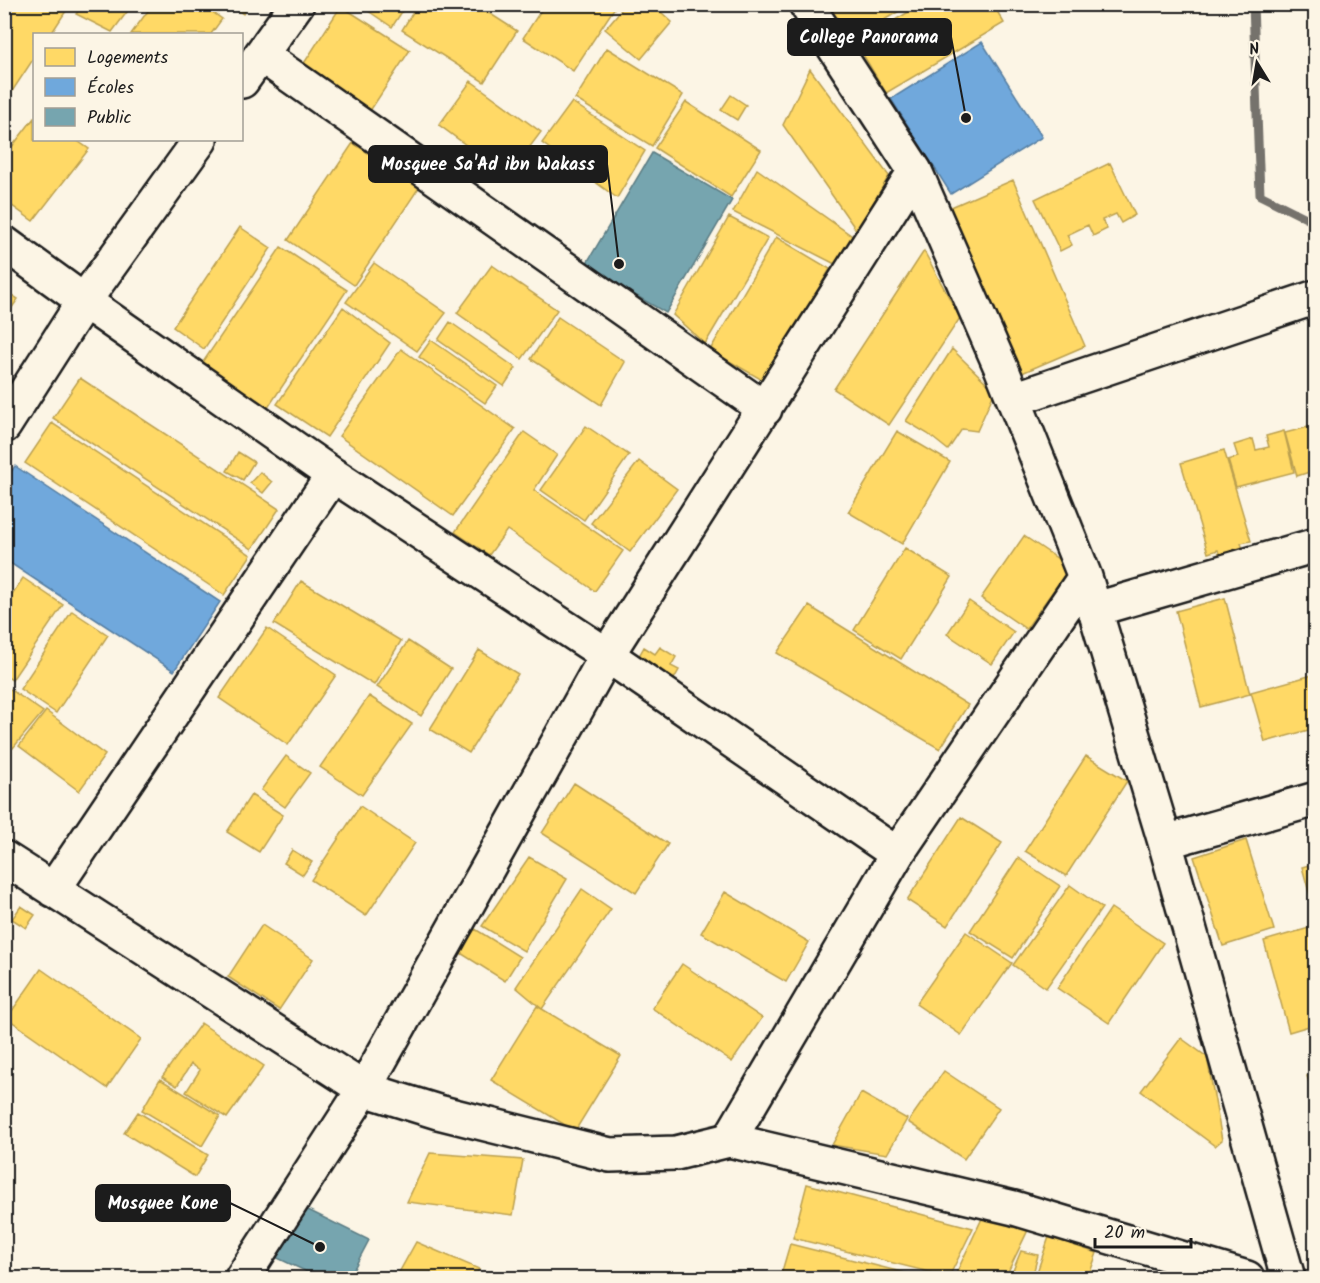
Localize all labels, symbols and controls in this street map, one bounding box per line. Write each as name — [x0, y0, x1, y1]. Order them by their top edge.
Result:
callout: College Panorama — [788, 19, 951, 55]
text: College Panorama — [800, 24, 938, 53]
legend — [33, 33, 243, 141]
north arrow — [1227, 33, 1287, 93]
text: N — [1247, 37, 1262, 63]
text: Logements — [87, 44, 169, 73]
text: Écoles — [87, 74, 134, 103]
text: Public — [87, 104, 132, 133]
callout: Mosquee Sa'Ad ibn Wakass — [369, 146, 607, 182]
text: Mosquee Sa'Ad ibn Wakass — [381, 151, 596, 180]
callout: Mosquee Kone — [96, 1185, 230, 1221]
text: Mosquee Kone — [108, 1190, 219, 1219]
scale bar — [1095, 1211, 1191, 1249]
text: 20 m — [1104, 1219, 1145, 1248]

